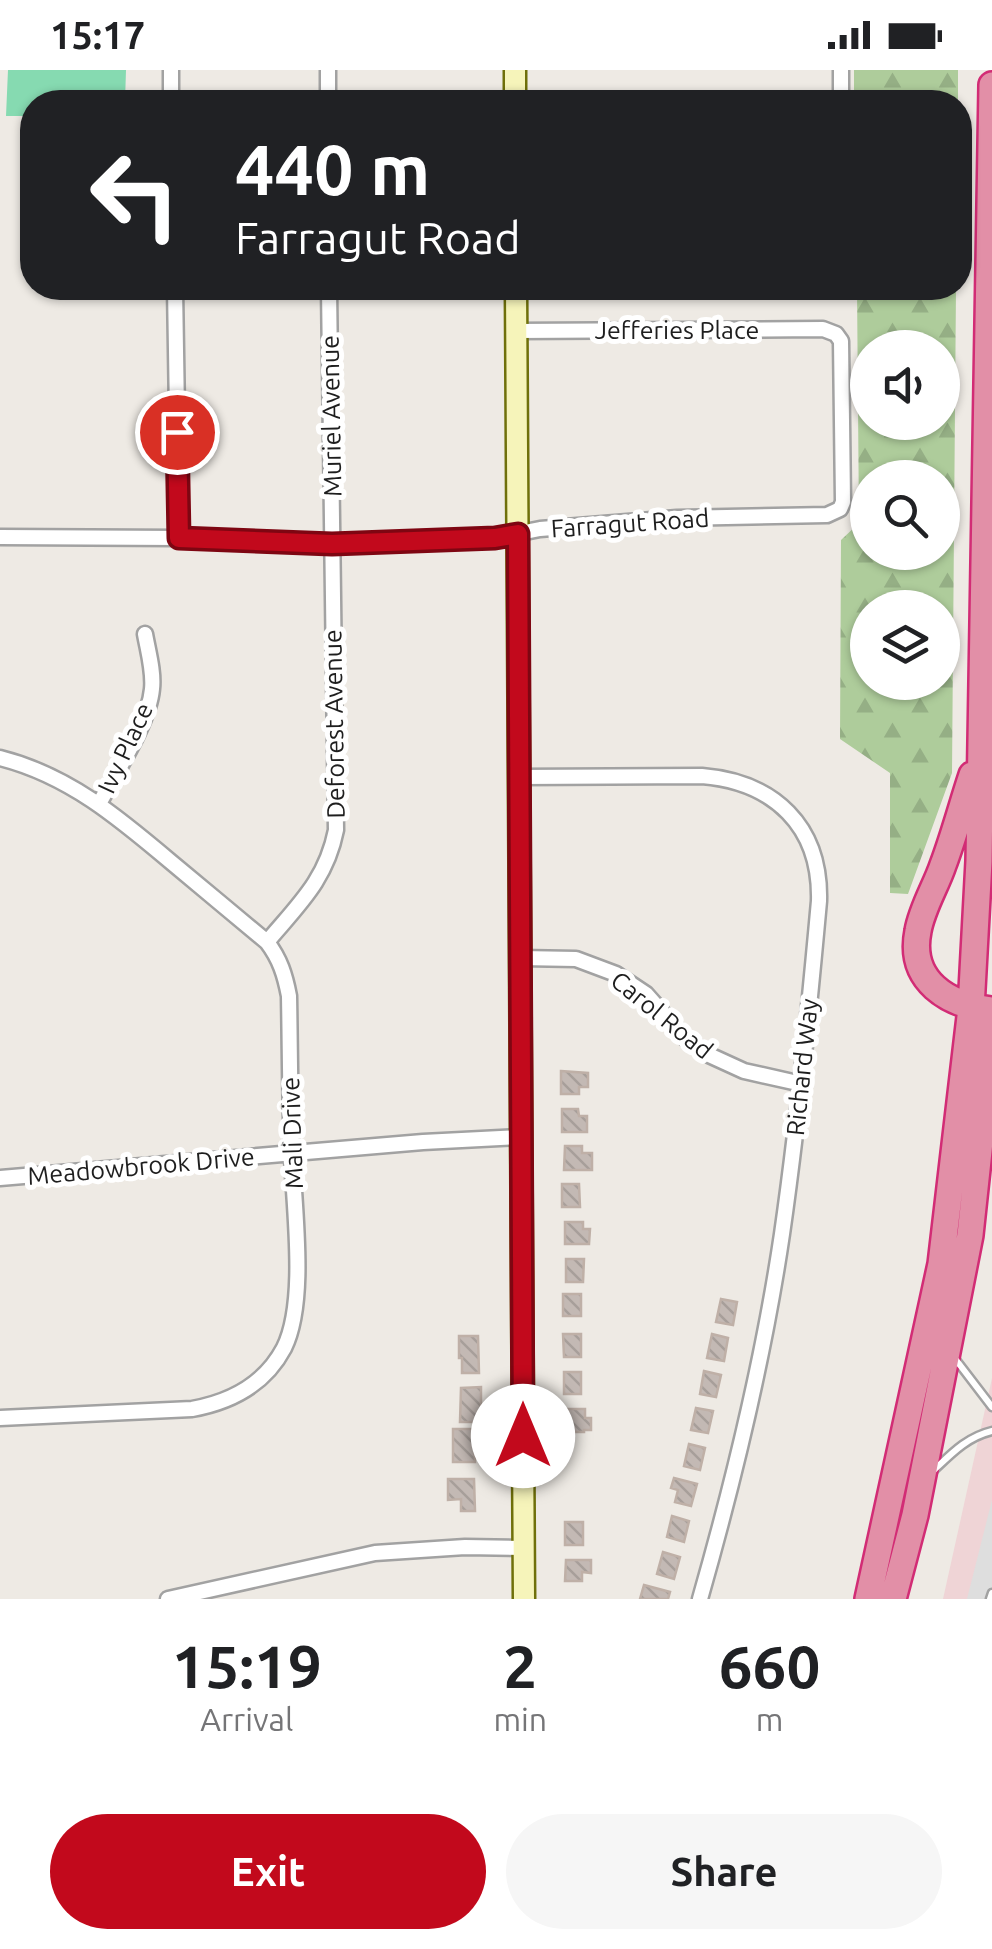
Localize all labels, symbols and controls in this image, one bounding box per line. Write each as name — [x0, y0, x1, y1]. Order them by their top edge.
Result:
text: 15:17 — [50, 14, 145, 56]
icon: left — [70, 130, 200, 260]
text: 440 m — [235, 130, 430, 208]
text: Farragut Road — [235, 212, 521, 263]
street label: Jefferies Place — [595, 316, 759, 344]
map controls — [850, 330, 960, 700]
button: sound — [850, 330, 960, 440]
street label: Muriel Avenue — [316, 335, 346, 497]
pin — [135, 390, 220, 475]
icon: arrive — [150, 405, 205, 460]
button: search — [850, 460, 960, 570]
street label: Farragut Road — [550, 504, 710, 542]
button: layers — [850, 590, 960, 700]
street label: Deforest Avenue — [318, 629, 350, 819]
street label: Ivy Place — [92, 698, 158, 798]
street label: Carol Road — [606, 966, 718, 1064]
street label: Richard Way — [781, 997, 823, 1137]
street label: Mali Drive — [276, 1077, 308, 1189]
street label: Meadowbrook Drive — [26, 1142, 256, 1190]
position arrow — [471, 1384, 575, 1488]
text: 15:19 — [172, 1632, 322, 1699]
text: 2 — [503, 1632, 537, 1699]
text: 660 — [719, 1632, 820, 1699]
text: Arrival — [200, 1701, 293, 1737]
text: min — [493, 1701, 547, 1737]
text: m — [756, 1701, 783, 1737]
button: Exit — [50, 1814, 486, 1929]
button: Share — [506, 1814, 942, 1929]

